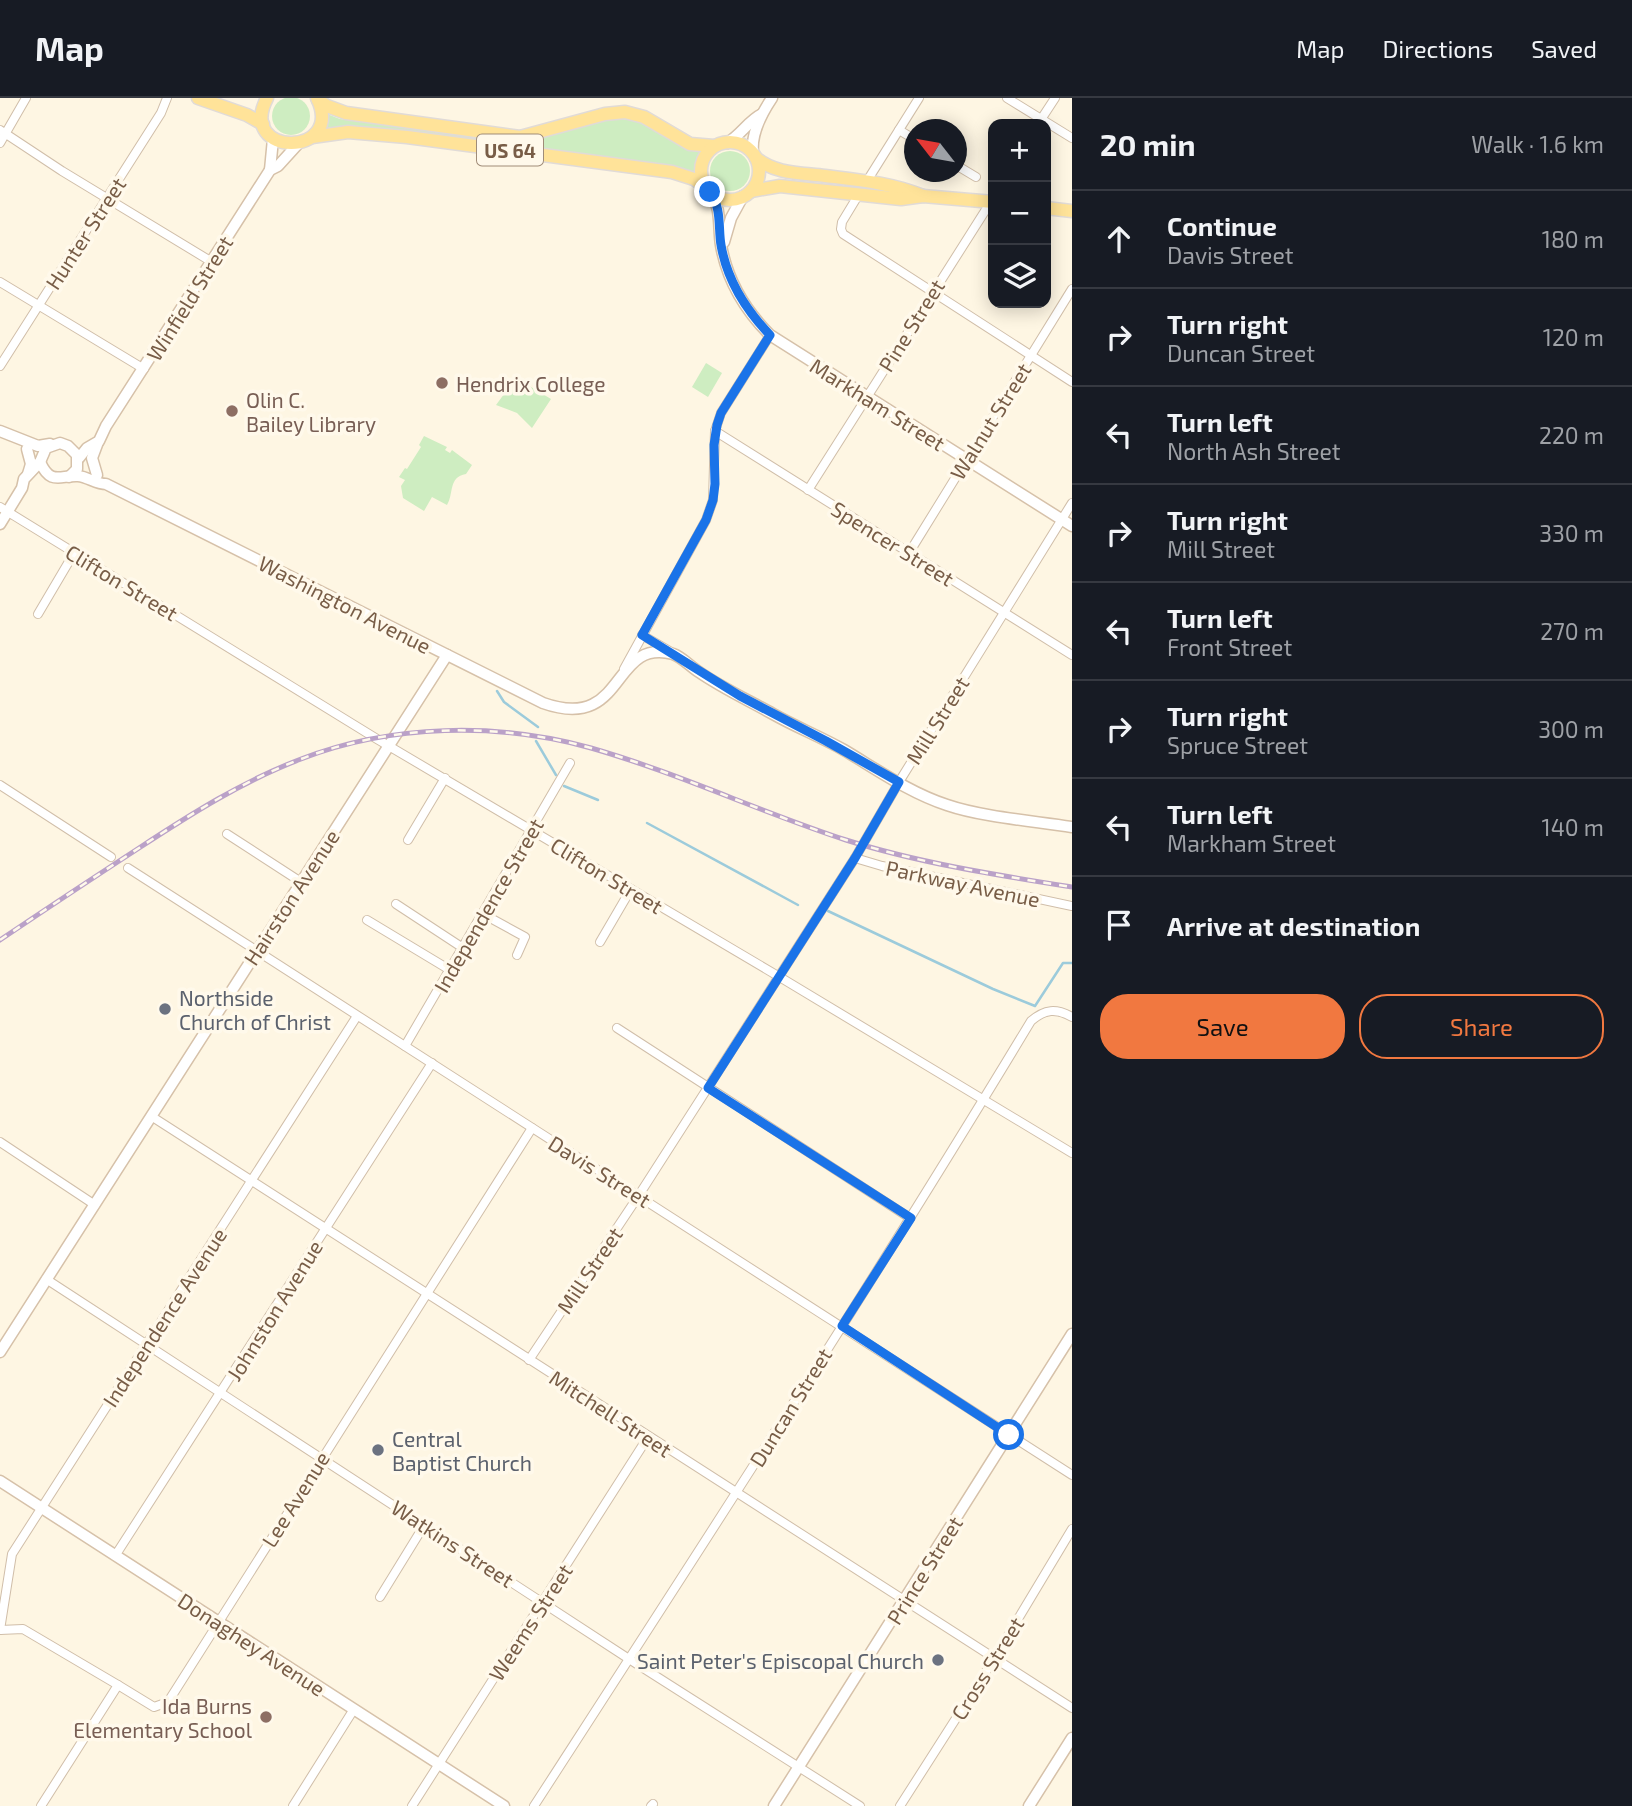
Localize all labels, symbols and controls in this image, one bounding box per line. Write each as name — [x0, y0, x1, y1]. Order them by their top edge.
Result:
text: Map — [35, 28, 104, 68]
text: Map — [1296, 34, 1344, 63]
text: Directions — [1382, 34, 1493, 63]
text: Saved — [1531, 34, 1597, 63]
north arrow — [904, 119, 967, 182]
map controls — [988, 119, 1051, 308]
button: + — [988, 119, 1051, 182]
text: 20 min — [1100, 126, 1196, 162]
text: Walk · 1.6 km — [1471, 130, 1604, 158]
road number: US 64 — [477, 134, 543, 166]
street label: Hunter Street — [40, 172, 130, 294]
route end — [694, 176, 725, 207]
button: − — [988, 182, 1051, 245]
text: Continue — [1167, 210, 1277, 241]
icon: ahead — [1100, 220, 1138, 258]
text: 180 m — [1542, 225, 1604, 253]
street label: Winfield Street — [141, 231, 237, 365]
text: Davis Street — [1167, 241, 1294, 269]
button: layers — [988, 245, 1051, 308]
street label: Pine Street — [873, 274, 949, 376]
text: Turn right — [1167, 308, 1288, 339]
icon: right — [1100, 318, 1138, 356]
text: 120 m — [1543, 323, 1604, 351]
text: Duncan Street — [1167, 339, 1315, 367]
street label: Markham Street — [806, 353, 950, 455]
street label: Walnut Street — [944, 358, 1036, 484]
place label: Hendrix College — [456, 371, 606, 396]
marker: Hendrix College — [434, 375, 450, 391]
place label: Olin C. Bailey Library — [246, 387, 376, 436]
marker: Olin C. Bailey Library — [224, 403, 240, 419]
text: Turn left — [1167, 406, 1273, 437]
icon: left — [1100, 416, 1138, 454]
text: 220 m — [1539, 421, 1604, 449]
text: North Ash Street — [1167, 437, 1341, 465]
street label: Spencer Street — [827, 495, 959, 591]
text: Turn right — [1167, 504, 1288, 535]
icon: right — [1100, 514, 1138, 552]
text: 330 m — [1539, 519, 1604, 547]
text: Mill Street — [1167, 535, 1275, 563]
street label: Clifton Street — [61, 539, 183, 625]
street label: Washington Avenue — [255, 550, 435, 658]
text: Turn left — [1167, 602, 1273, 633]
icon: left — [1100, 612, 1138, 650]
text: 270 m — [1540, 617, 1604, 645]
text: Front Street — [1167, 633, 1292, 661]
street label: Mill Street — [900, 672, 974, 768]
text: Turn right — [1167, 700, 1288, 731]
icon: right — [1100, 710, 1138, 748]
text: 300 m — [1538, 715, 1604, 743]
text: Spruce Street — [1167, 731, 1308, 759]
text: Turn left — [1167, 798, 1273, 829]
icon: left — [1100, 808, 1138, 846]
text: 140 m — [1542, 813, 1604, 841]
street label: Independence Street — [428, 814, 548, 996]
street label: Hairston Avenue — [238, 825, 344, 969]
text: Markham Street — [1167, 829, 1336, 857]
street label: Clifton Street — [546, 832, 668, 918]
street label: Parkway Avenue — [884, 854, 1042, 912]
icon: arrive — [1100, 906, 1138, 944]
text: Arrive at destination — [1167, 910, 1420, 941]
place label: Northside Church of Christ — [179, 985, 331, 1034]
button: Save — [1100, 994, 1345, 1059]
button: Share — [1359, 994, 1604, 1059]
marker: Northside Church of Christ — [157, 1001, 173, 1017]
street label: Davis Street — [544, 1130, 656, 1212]
street label: Mill Street — [551, 1222, 627, 1318]
street label: Independence Avenue — [97, 1223, 231, 1411]
street label: Johnston Avenue — [221, 1235, 327, 1385]
street label: Duncan Street — [744, 1343, 836, 1471]
street label: Mitchell Street — [545, 1364, 677, 1462]
route start — [993, 1419, 1024, 1450]
place label: Central Baptist Church — [392, 1426, 532, 1475]
marker: Central Baptist Church — [370, 1442, 386, 1458]
street label: Lee Avenue — [256, 1447, 334, 1551]
street label: Watkins Street — [387, 1494, 519, 1592]
street label: Prince Street — [881, 1511, 967, 1629]
street label: Weems Street — [483, 1559, 577, 1685]
street label: Donaghey Avenue — [174, 1587, 330, 1701]
street label: Cross Street — [946, 1612, 1028, 1724]
place label: Saint Peter's Episcopal Church — [637, 1648, 924, 1673]
marker: Saint Peter's Episcopal Church — [930, 1652, 946, 1668]
place label: Ida Burns Elementary School — [73, 1693, 253, 1742]
marker: Ida Burns Elementary School — [258, 1709, 274, 1725]

